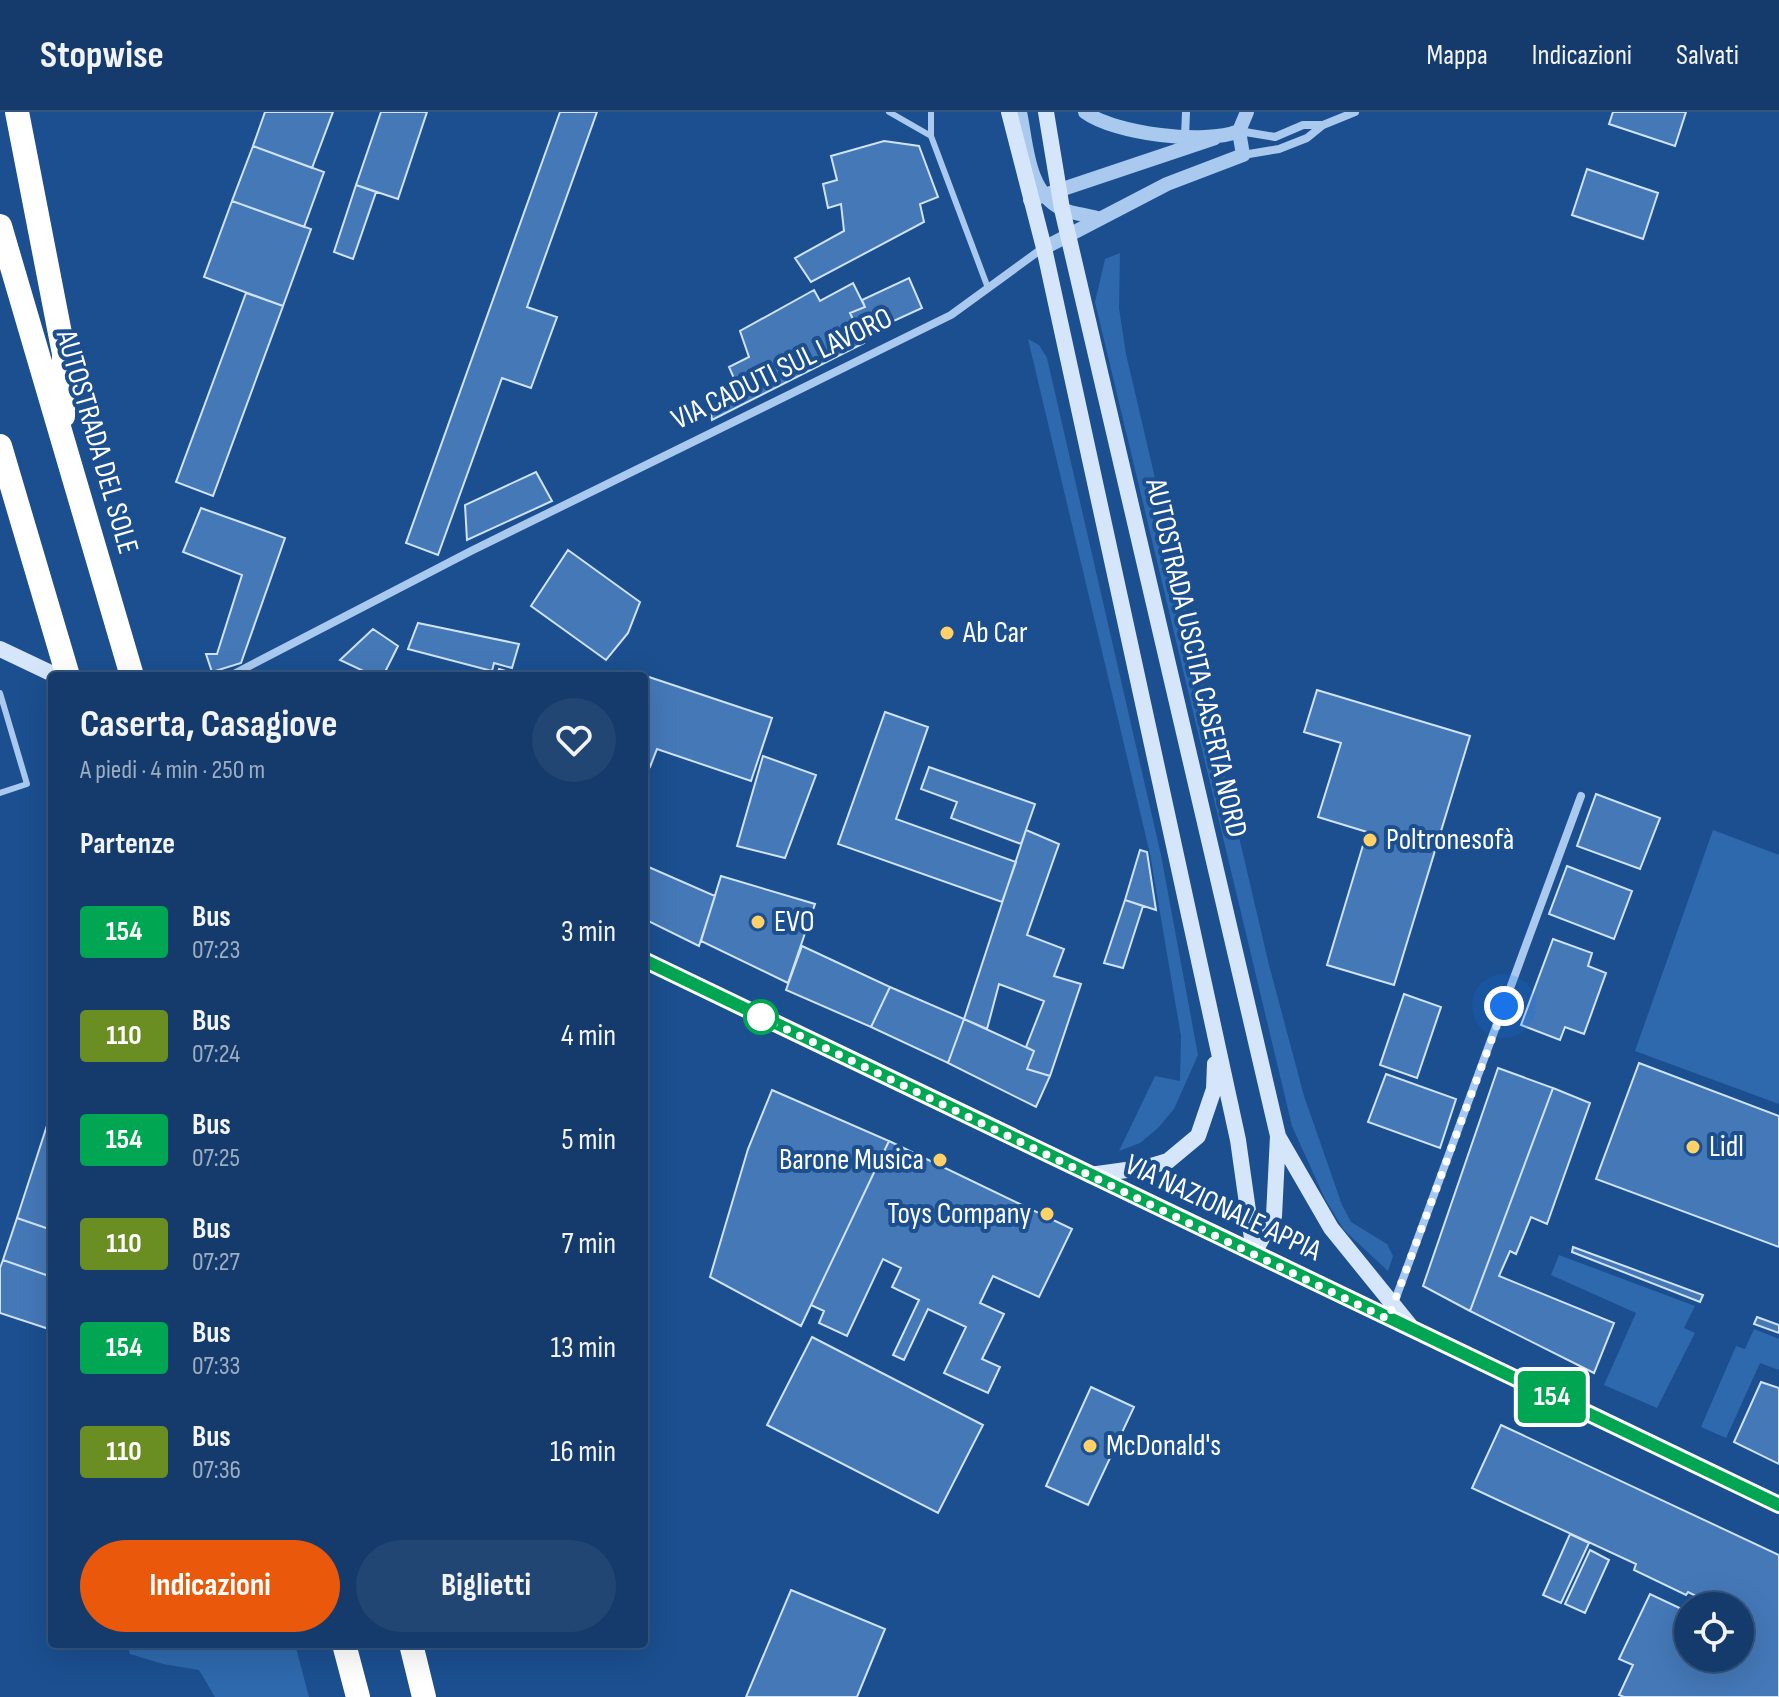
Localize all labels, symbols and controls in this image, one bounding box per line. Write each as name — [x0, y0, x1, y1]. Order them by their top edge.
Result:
text: Stopwise — [40, 33, 164, 78]
text: Mappa — [1427, 39, 1488, 72]
text: Indicazioni — [1532, 39, 1632, 72]
text: Salvati — [1676, 39, 1739, 72]
street label: VIA CADUTI SUL LAVORO — [666, 300, 898, 438]
street label: AUTOSTRADA DEL SOLE — [48, 325, 146, 558]
street label: AUTOSTRADA USCITA CASERTA NORD — [1137, 474, 1255, 841]
place label: Ab Car — [962, 615, 1028, 651]
marker: Ab Car — [938, 624, 956, 642]
button: heart — [532, 698, 616, 782]
text: Caserta, Casagiove — [80, 702, 337, 747]
text: A piedi · 4 min · 250 m — [80, 755, 265, 786]
place label: Poltronesofà — [1386, 822, 1514, 858]
text: Partenze — [80, 826, 175, 862]
marker: Poltronesofà — [1361, 831, 1379, 849]
text: Bus — [192, 899, 231, 935]
place label: EVO — [774, 904, 814, 940]
marker: EVO — [749, 913, 767, 931]
text: 3 min — [561, 914, 616, 950]
text: 154 — [106, 915, 142, 948]
text: 07:23 — [192, 935, 240, 966]
your location — [1484, 986, 1524, 1026]
unlabelled marker — [744, 1000, 778, 1034]
text: Bus — [192, 1003, 231, 1039]
text: 4 min — [561, 1018, 616, 1054]
text: 110 — [106, 1019, 142, 1052]
text: 07:24 — [192, 1039, 240, 1070]
text: Bus — [192, 1107, 231, 1143]
text: 5 min — [562, 1122, 616, 1158]
text: 154 — [106, 1123, 142, 1156]
place label: Lidl — [1709, 1129, 1744, 1165]
marker: Lidl — [1684, 1138, 1702, 1156]
place label: Barone Musica — [779, 1142, 924, 1178]
text: 07:25 — [192, 1143, 240, 1174]
street label: VIA NAZIONALE APPIA — [1119, 1147, 1327, 1269]
marker: Barone Musica — [931, 1151, 949, 1169]
place label: Toys Company — [887, 1196, 1031, 1232]
marker: Toys Company — [1038, 1205, 1056, 1223]
text: Bus — [192, 1211, 231, 1247]
text: 7 min — [562, 1226, 616, 1262]
text: 110 — [106, 1227, 142, 1260]
text: 07:27 — [192, 1247, 240, 1278]
text: Bus — [192, 1315, 231, 1351]
text: 13 min — [550, 1330, 616, 1366]
text: 154 — [106, 1331, 142, 1364]
text: 07:33 — [192, 1351, 241, 1382]
line badge: 154 — [1506, 1371, 1598, 1423]
text: 154 — [1534, 1380, 1570, 1413]
text: Bus — [192, 1419, 231, 1455]
place label: McDonald's — [1106, 1428, 1221, 1464]
text: 16 min — [550, 1434, 616, 1470]
text: 110 — [106, 1435, 142, 1468]
marker: McDonald's — [1081, 1437, 1099, 1455]
text: 07:36 — [192, 1455, 241, 1486]
button: Indicazioni — [80, 1540, 340, 1632]
button: Biglietti — [356, 1540, 616, 1632]
map controls — [1674, 1592, 1754, 1672]
button: locate — [1674, 1592, 1754, 1672]

